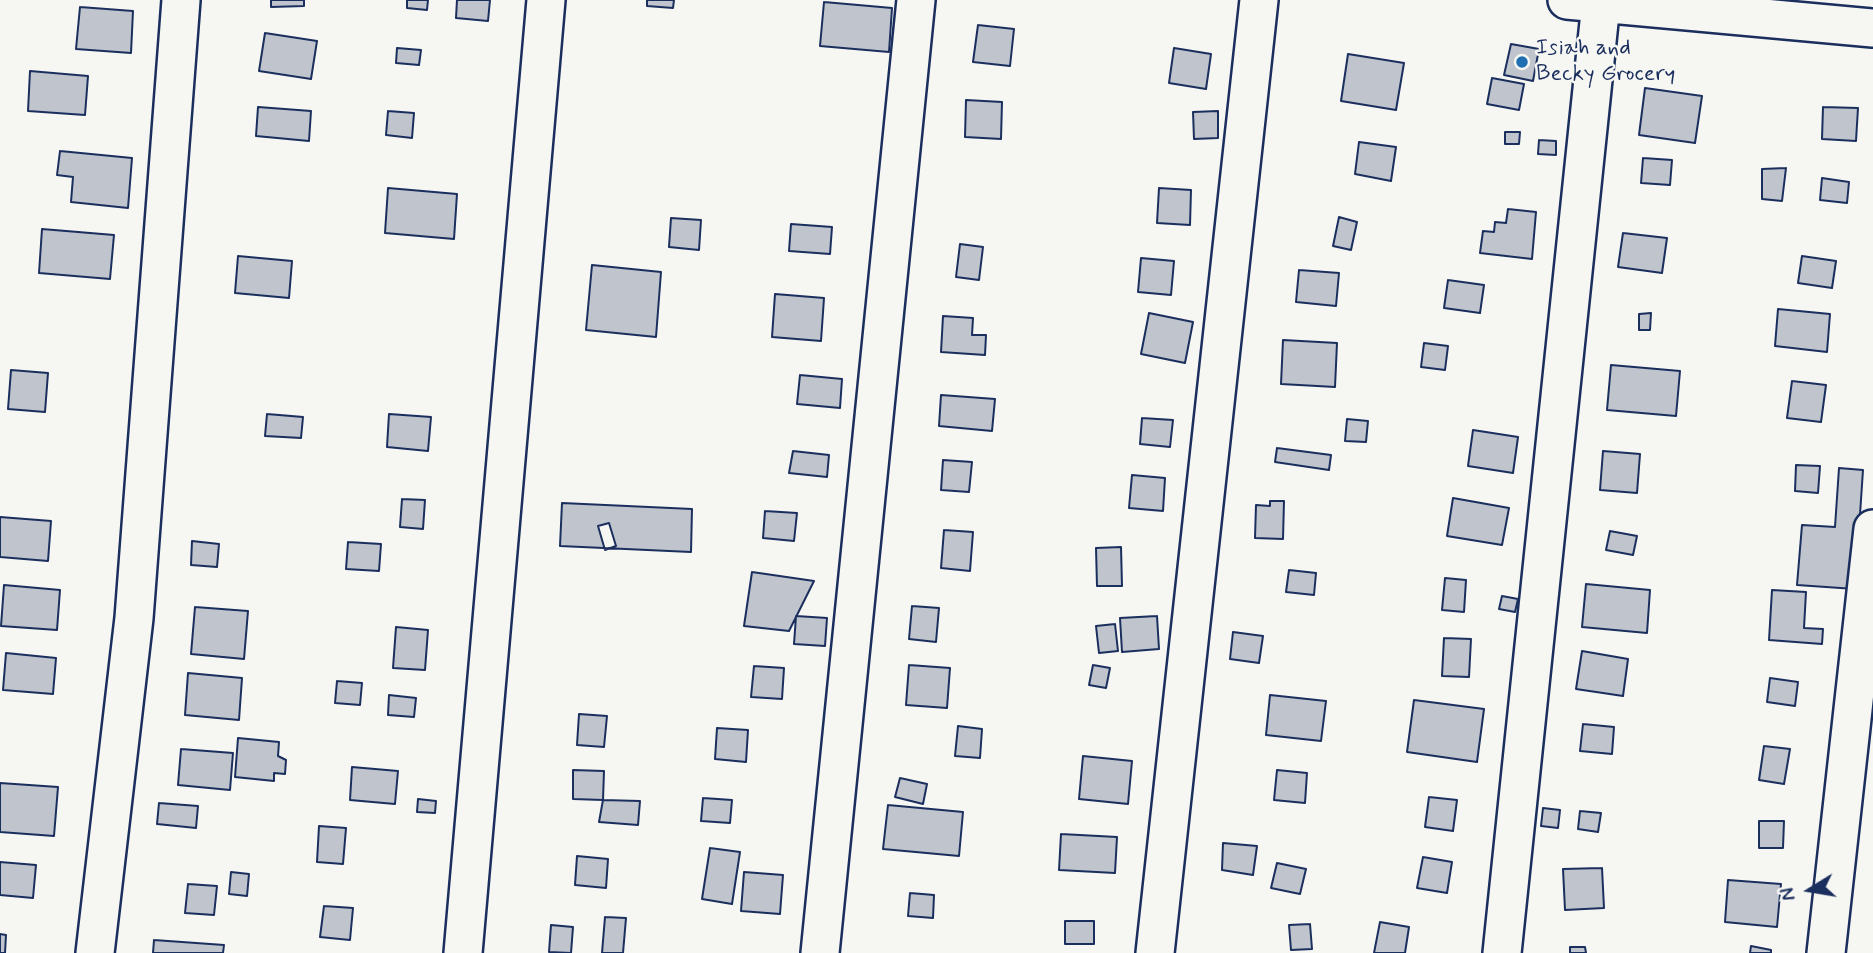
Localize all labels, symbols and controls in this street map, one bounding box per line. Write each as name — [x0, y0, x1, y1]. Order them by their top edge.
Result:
place label: Isiah and Becky Grocery — [1536, 35, 1675, 89]
marker: Isiah and Becky Grocery — [1514, 54, 1530, 70]
north arrow — [1775, 855, 1845, 925]
text: N — [1775, 886, 1802, 903]

